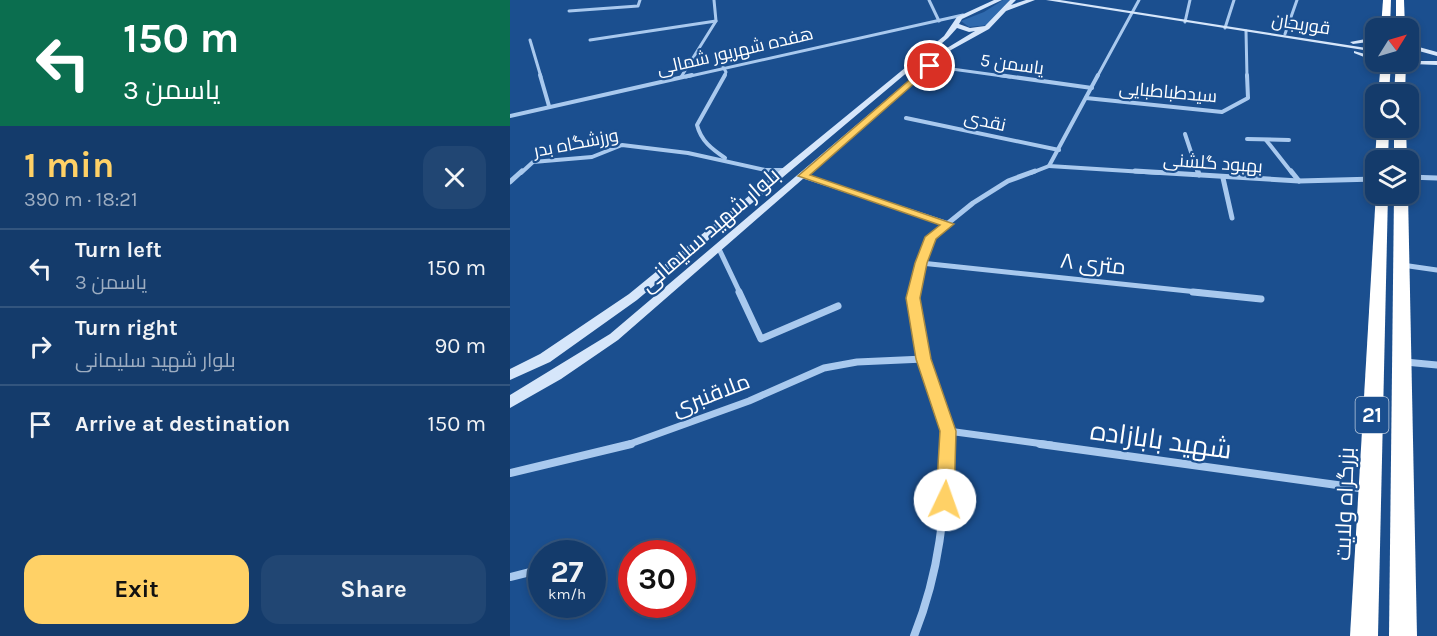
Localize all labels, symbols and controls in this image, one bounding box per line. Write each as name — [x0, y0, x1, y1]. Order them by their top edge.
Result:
street label: قوریجان — [1270, 9, 1332, 39]
text: 150 m — [123, 13, 239, 63]
north arrow — [1365, 18, 1419, 72]
map controls — [1365, 18, 1419, 204]
street label: هفده شهریور شمالی — [655, 22, 815, 80]
icon: left — [24, 24, 102, 102]
pin — [904, 40, 955, 91]
icon: arrive — [913, 49, 946, 82]
street label: یاسمن 5 — [979, 49, 1045, 79]
text: یاسمن 3 — [123, 74, 220, 106]
street label: سیدطباطبایی — [1118, 77, 1218, 107]
button: search — [1365, 84, 1419, 138]
street label: نقدی — [962, 106, 1008, 136]
street label: ورزشگاه بدر — [531, 124, 620, 162]
text: 1 min — [24, 144, 114, 186]
button: close — [423, 146, 486, 209]
street label: بهبود گلشنی — [1162, 149, 1264, 177]
button: layers — [1365, 150, 1419, 204]
street label: بلوار شهید سلیمانی — [635, 162, 785, 298]
text: 390 m · 18:21 — [24, 188, 138, 211]
text: Turn left — [75, 237, 162, 263]
street label: ۸ متری — [1059, 248, 1127, 280]
icon: left — [24, 252, 57, 285]
text: 150 m — [427, 255, 486, 281]
text: یاسمن 3 — [75, 271, 147, 294]
text: Turn right — [75, 315, 178, 341]
icon: right — [24, 330, 57, 363]
text: 90 m — [434, 333, 486, 359]
text: بلوار شهید سلیمانی — [75, 349, 235, 372]
street label: ملاقنبری — [668, 368, 754, 422]
road number: 21 — [1356, 397, 1388, 433]
icon: arrive — [24, 408, 57, 441]
text: Arrive at destination — [75, 411, 290, 437]
text: 150 m — [427, 411, 486, 437]
street label: شهید بابازاده — [1088, 414, 1234, 466]
street label: بزرگراه ولایت — [1330, 447, 1360, 561]
position arrow — [913, 468, 977, 532]
speed limit sign: 30 — [618, 540, 696, 618]
text: 27 — [550, 554, 584, 590]
button: Exit — [24, 555, 249, 624]
button: Share — [261, 555, 486, 624]
text: km/h — [548, 585, 586, 603]

